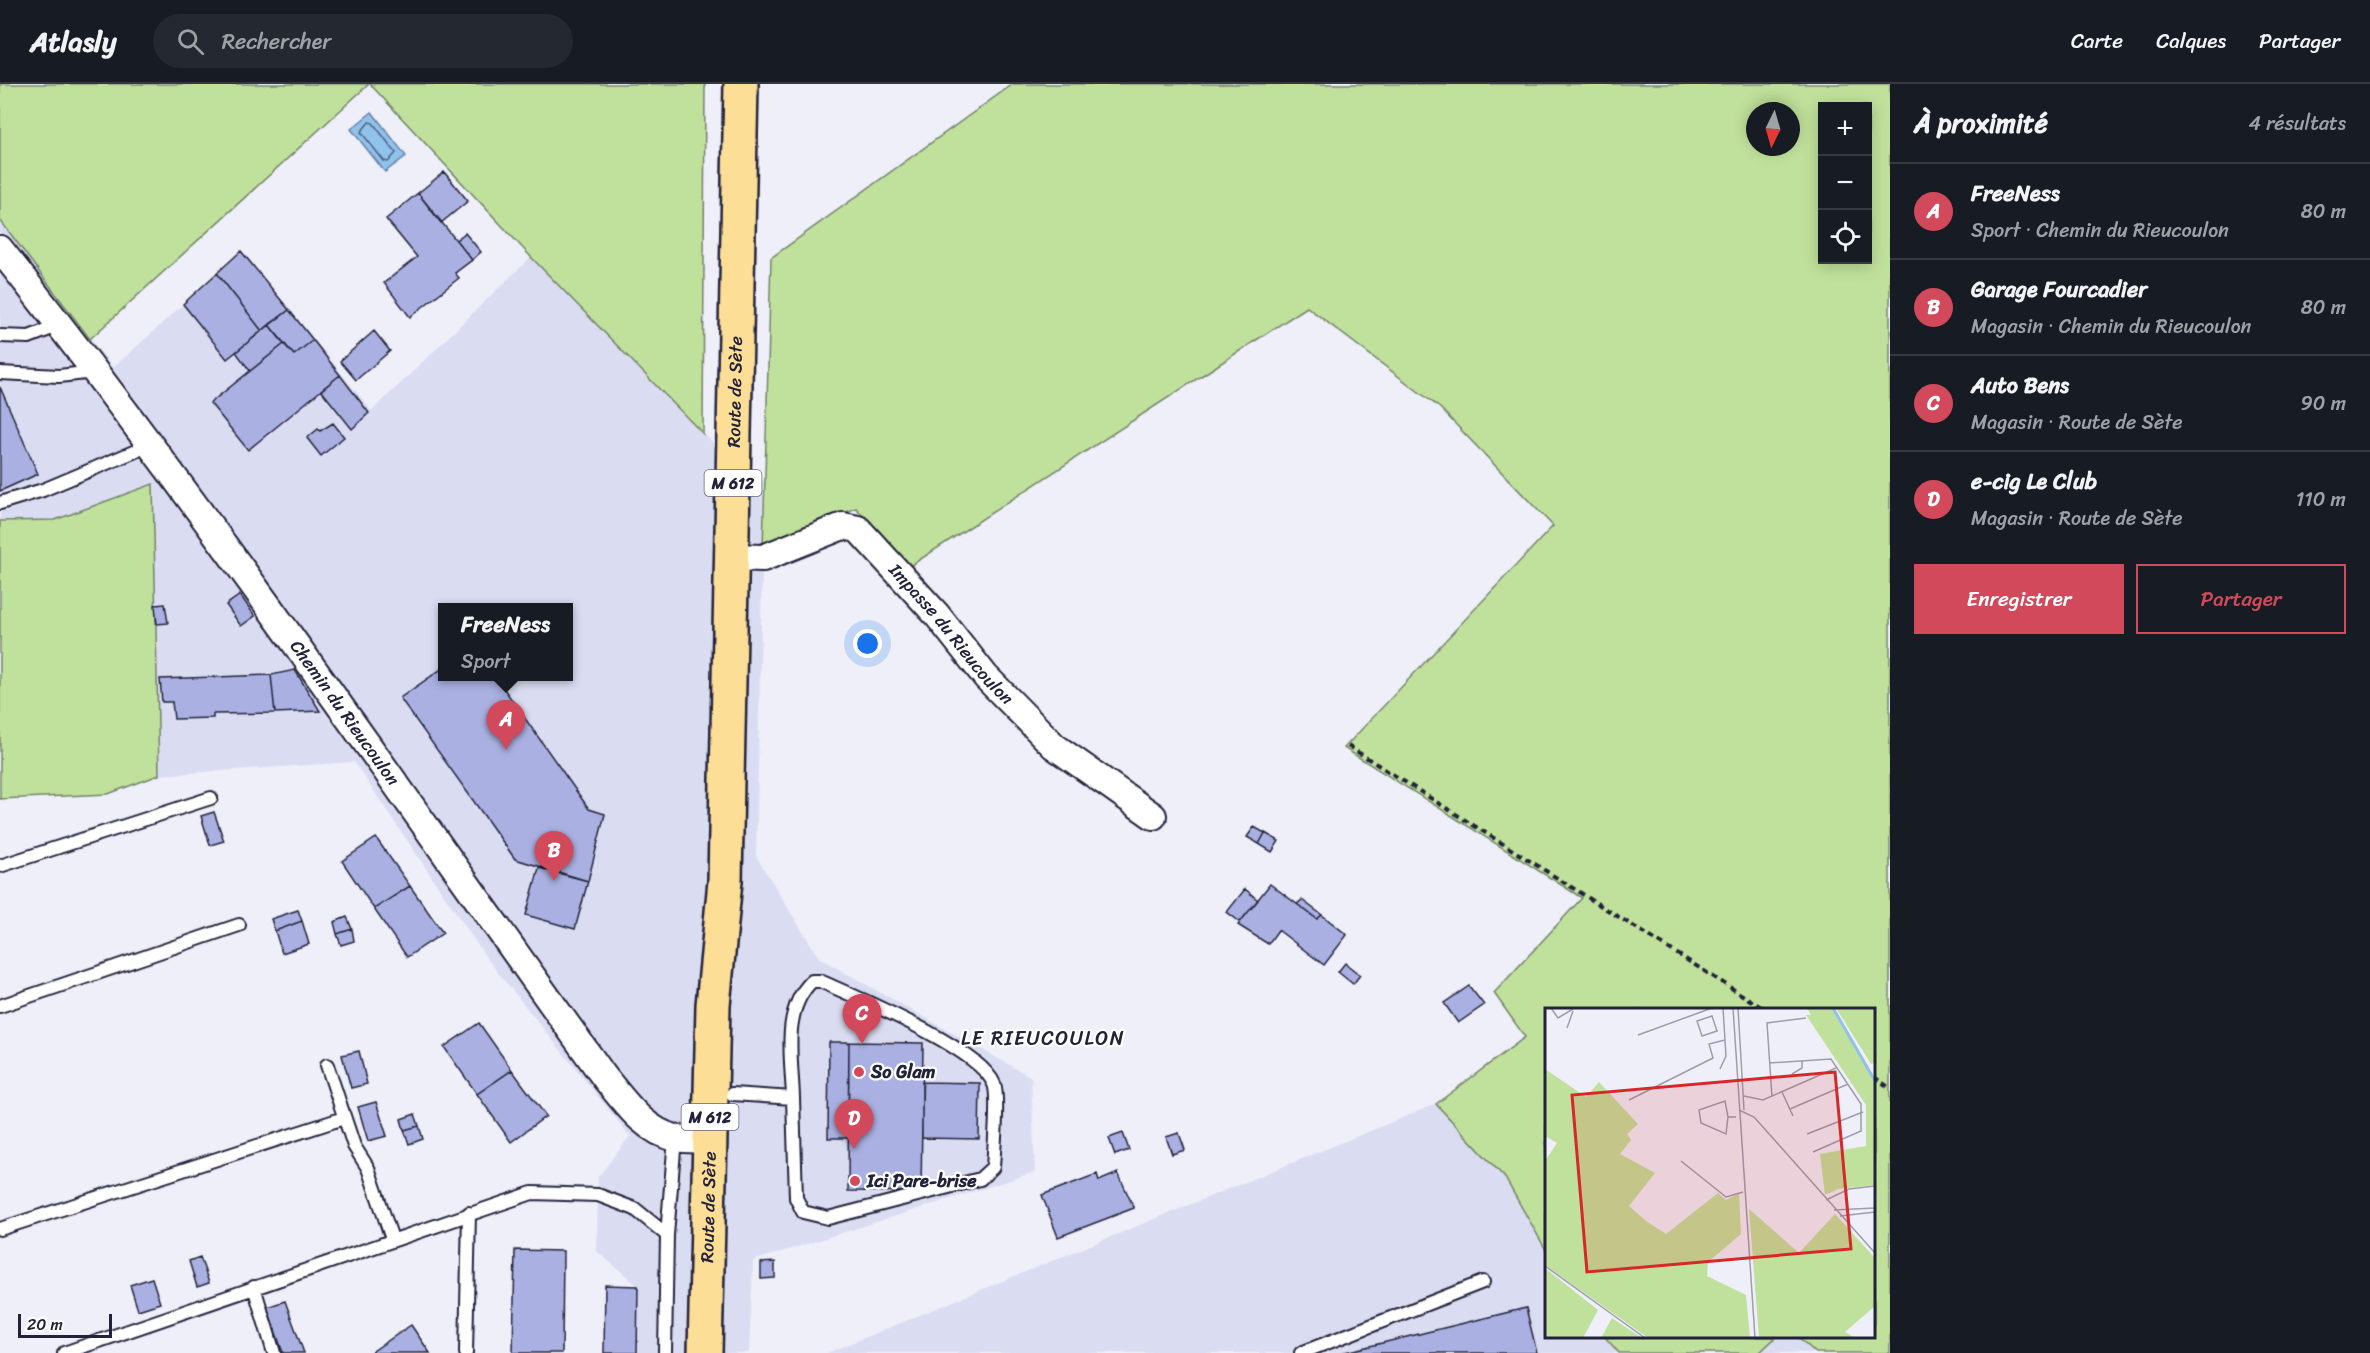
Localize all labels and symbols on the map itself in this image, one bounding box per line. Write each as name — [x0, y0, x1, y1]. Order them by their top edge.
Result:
north arrow — [1746, 102, 1800, 156]
street label: Route de Sète — [718, 336, 752, 448]
road number: M 612 — [704, 470, 762, 496]
street label: Impasse du Rieucoulon — [880, 555, 1022, 713]
your location — [853, 629, 882, 658]
street label: Chemin du Rieucoulon — [281, 633, 408, 793]
pin: A — [486, 700, 526, 750]
pin: B — [534, 832, 574, 881]
pin: C — [842, 994, 882, 1044]
inset map — [1545, 1008, 1875, 1338]
district label: LE RIEUCOULON — [961, 1021, 1125, 1056]
place label: So Glam — [870, 1056, 936, 1088]
marker: So Glam — [852, 1065, 866, 1079]
pin: D — [834, 1100, 874, 1149]
road number: M 612 — [682, 1104, 738, 1130]
street label: Route de Sète — [691, 1151, 726, 1263]
place label: Ici Pare-brise — [866, 1165, 977, 1197]
marker: Ici Pare-brise — [848, 1174, 862, 1188]
scale bar — [18, 1311, 112, 1338]

